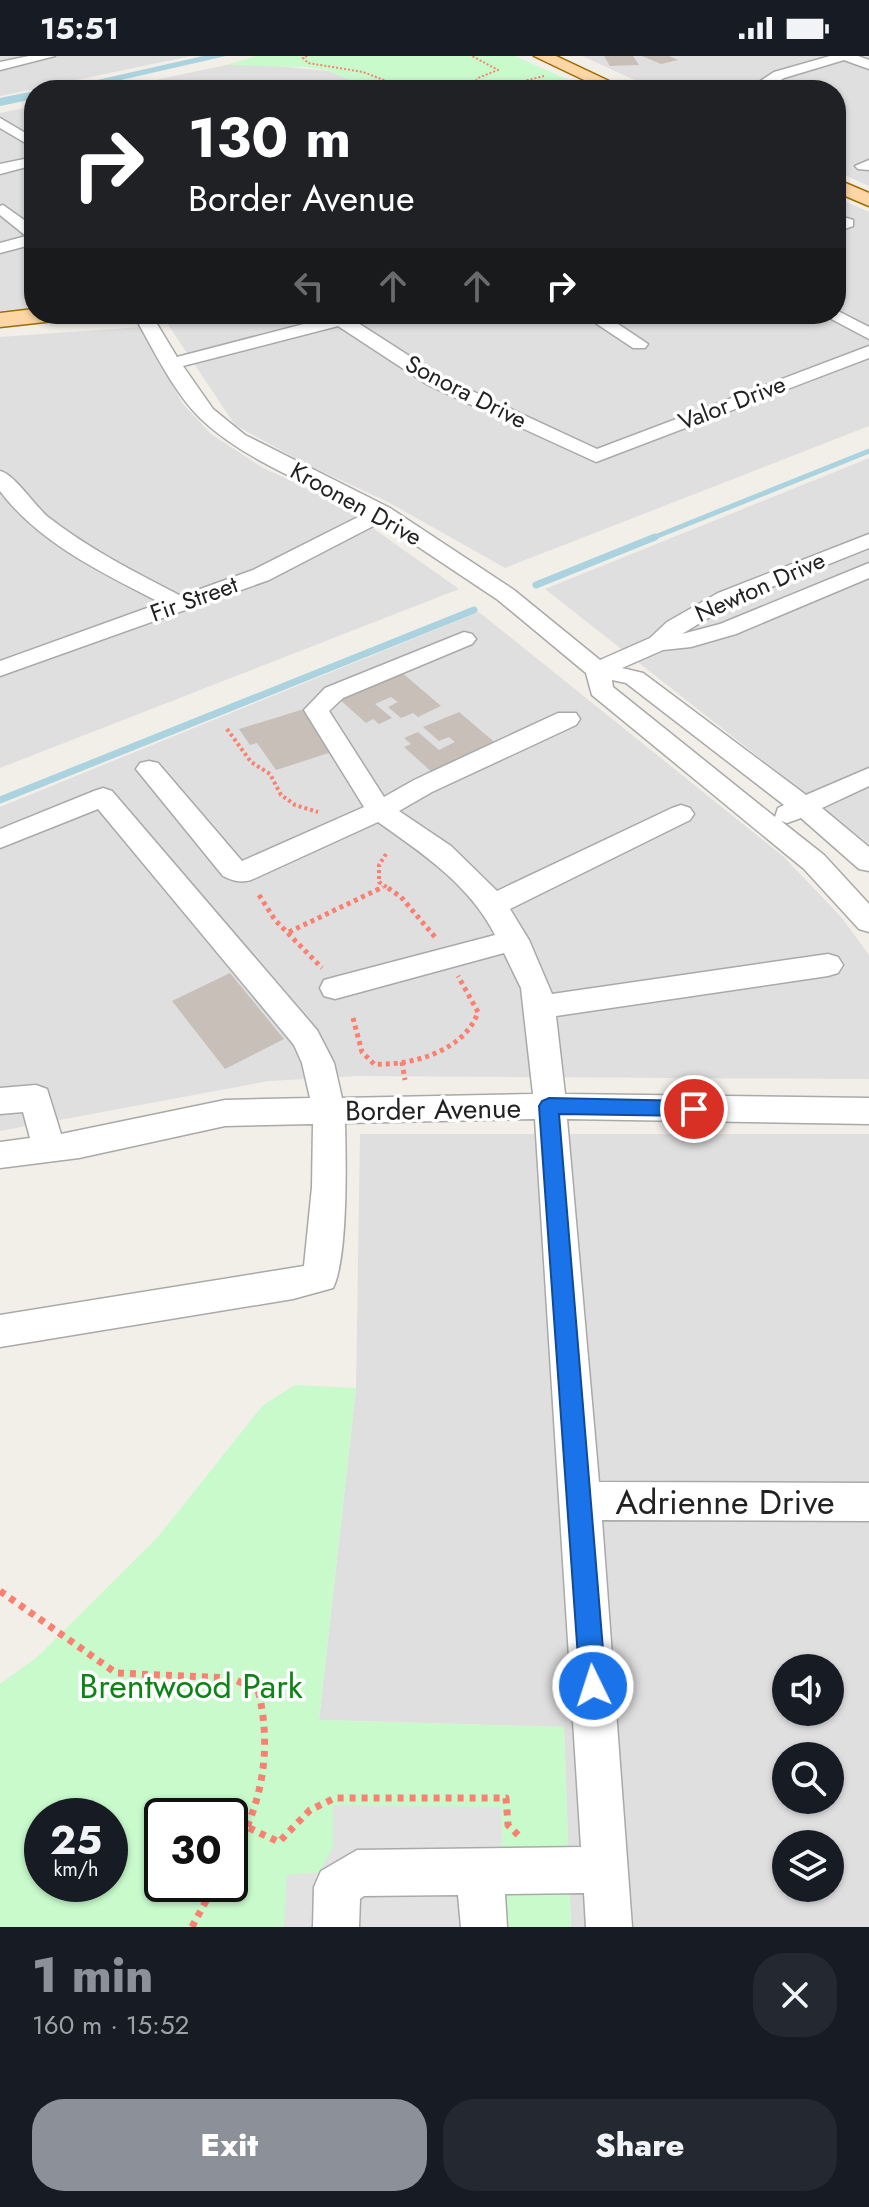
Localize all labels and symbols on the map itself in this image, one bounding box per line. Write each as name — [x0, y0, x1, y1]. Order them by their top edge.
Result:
street label: Sonora Drive — [399, 346, 533, 437]
street label: Valor Drive — [673, 366, 791, 439]
street label: Kroonen Drive — [284, 453, 428, 554]
street label: Newton Drive — [689, 542, 830, 631]
street label: Fir Street — [145, 566, 243, 631]
pin — [660, 1075, 728, 1143]
street label: Border Avenue — [345, 1087, 521, 1132]
street label: Adrienne Drive — [616, 1478, 834, 1527]
position arrow — [551, 1644, 635, 1728]
park label: Brentwood Park — [79, 1662, 303, 1711]
speed limit sign: 30 — [144, 1798, 248, 1902]

